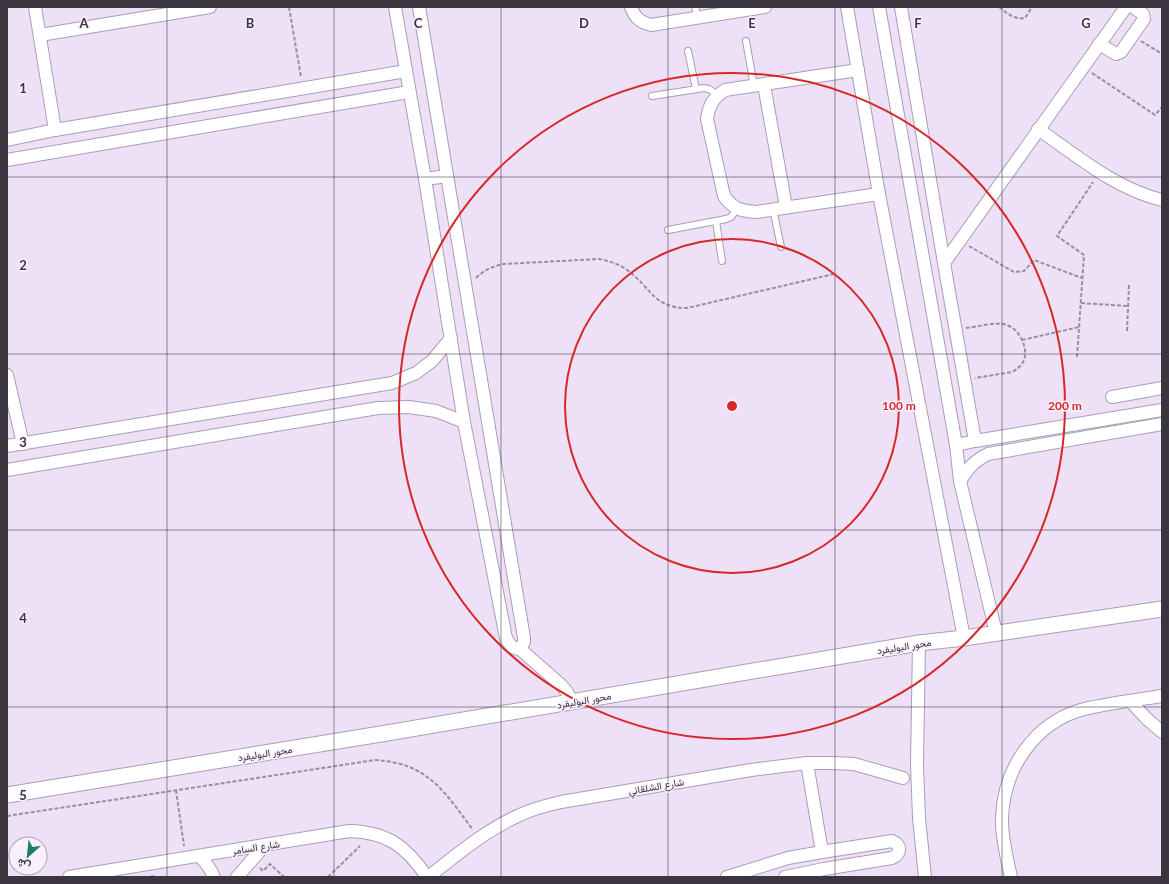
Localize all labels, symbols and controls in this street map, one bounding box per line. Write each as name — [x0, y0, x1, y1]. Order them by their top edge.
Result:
text: A — [78, 15, 89, 31]
text: B — [246, 15, 255, 31]
text: C — [414, 15, 423, 31]
text: D — [579, 15, 589, 31]
text: E — [748, 15, 756, 31]
text: F — [914, 15, 922, 31]
text: G — [1081, 15, 1091, 31]
text: 1 — [19, 80, 27, 96]
text: 2 — [19, 257, 27, 273]
text: 100 m — [882, 398, 916, 413]
text: 200 m — [1048, 398, 1082, 413]
centre of rings — [725, 399, 739, 413]
text: 3 — [19, 434, 27, 450]
text: 4 — [19, 610, 27, 626]
street label: محور البوليفرد — [876, 636, 932, 657]
street label: محور البوليفرد — [556, 689, 612, 712]
street label: محور البوليفرد — [237, 743, 293, 764]
street label: شارع الشلقاني — [627, 775, 685, 800]
text: 5 — [19, 787, 27, 803]
north arrow — [8, 836, 48, 876]
street label: شارع السامر — [230, 837, 281, 858]
text: ش — [14, 856, 33, 874]

